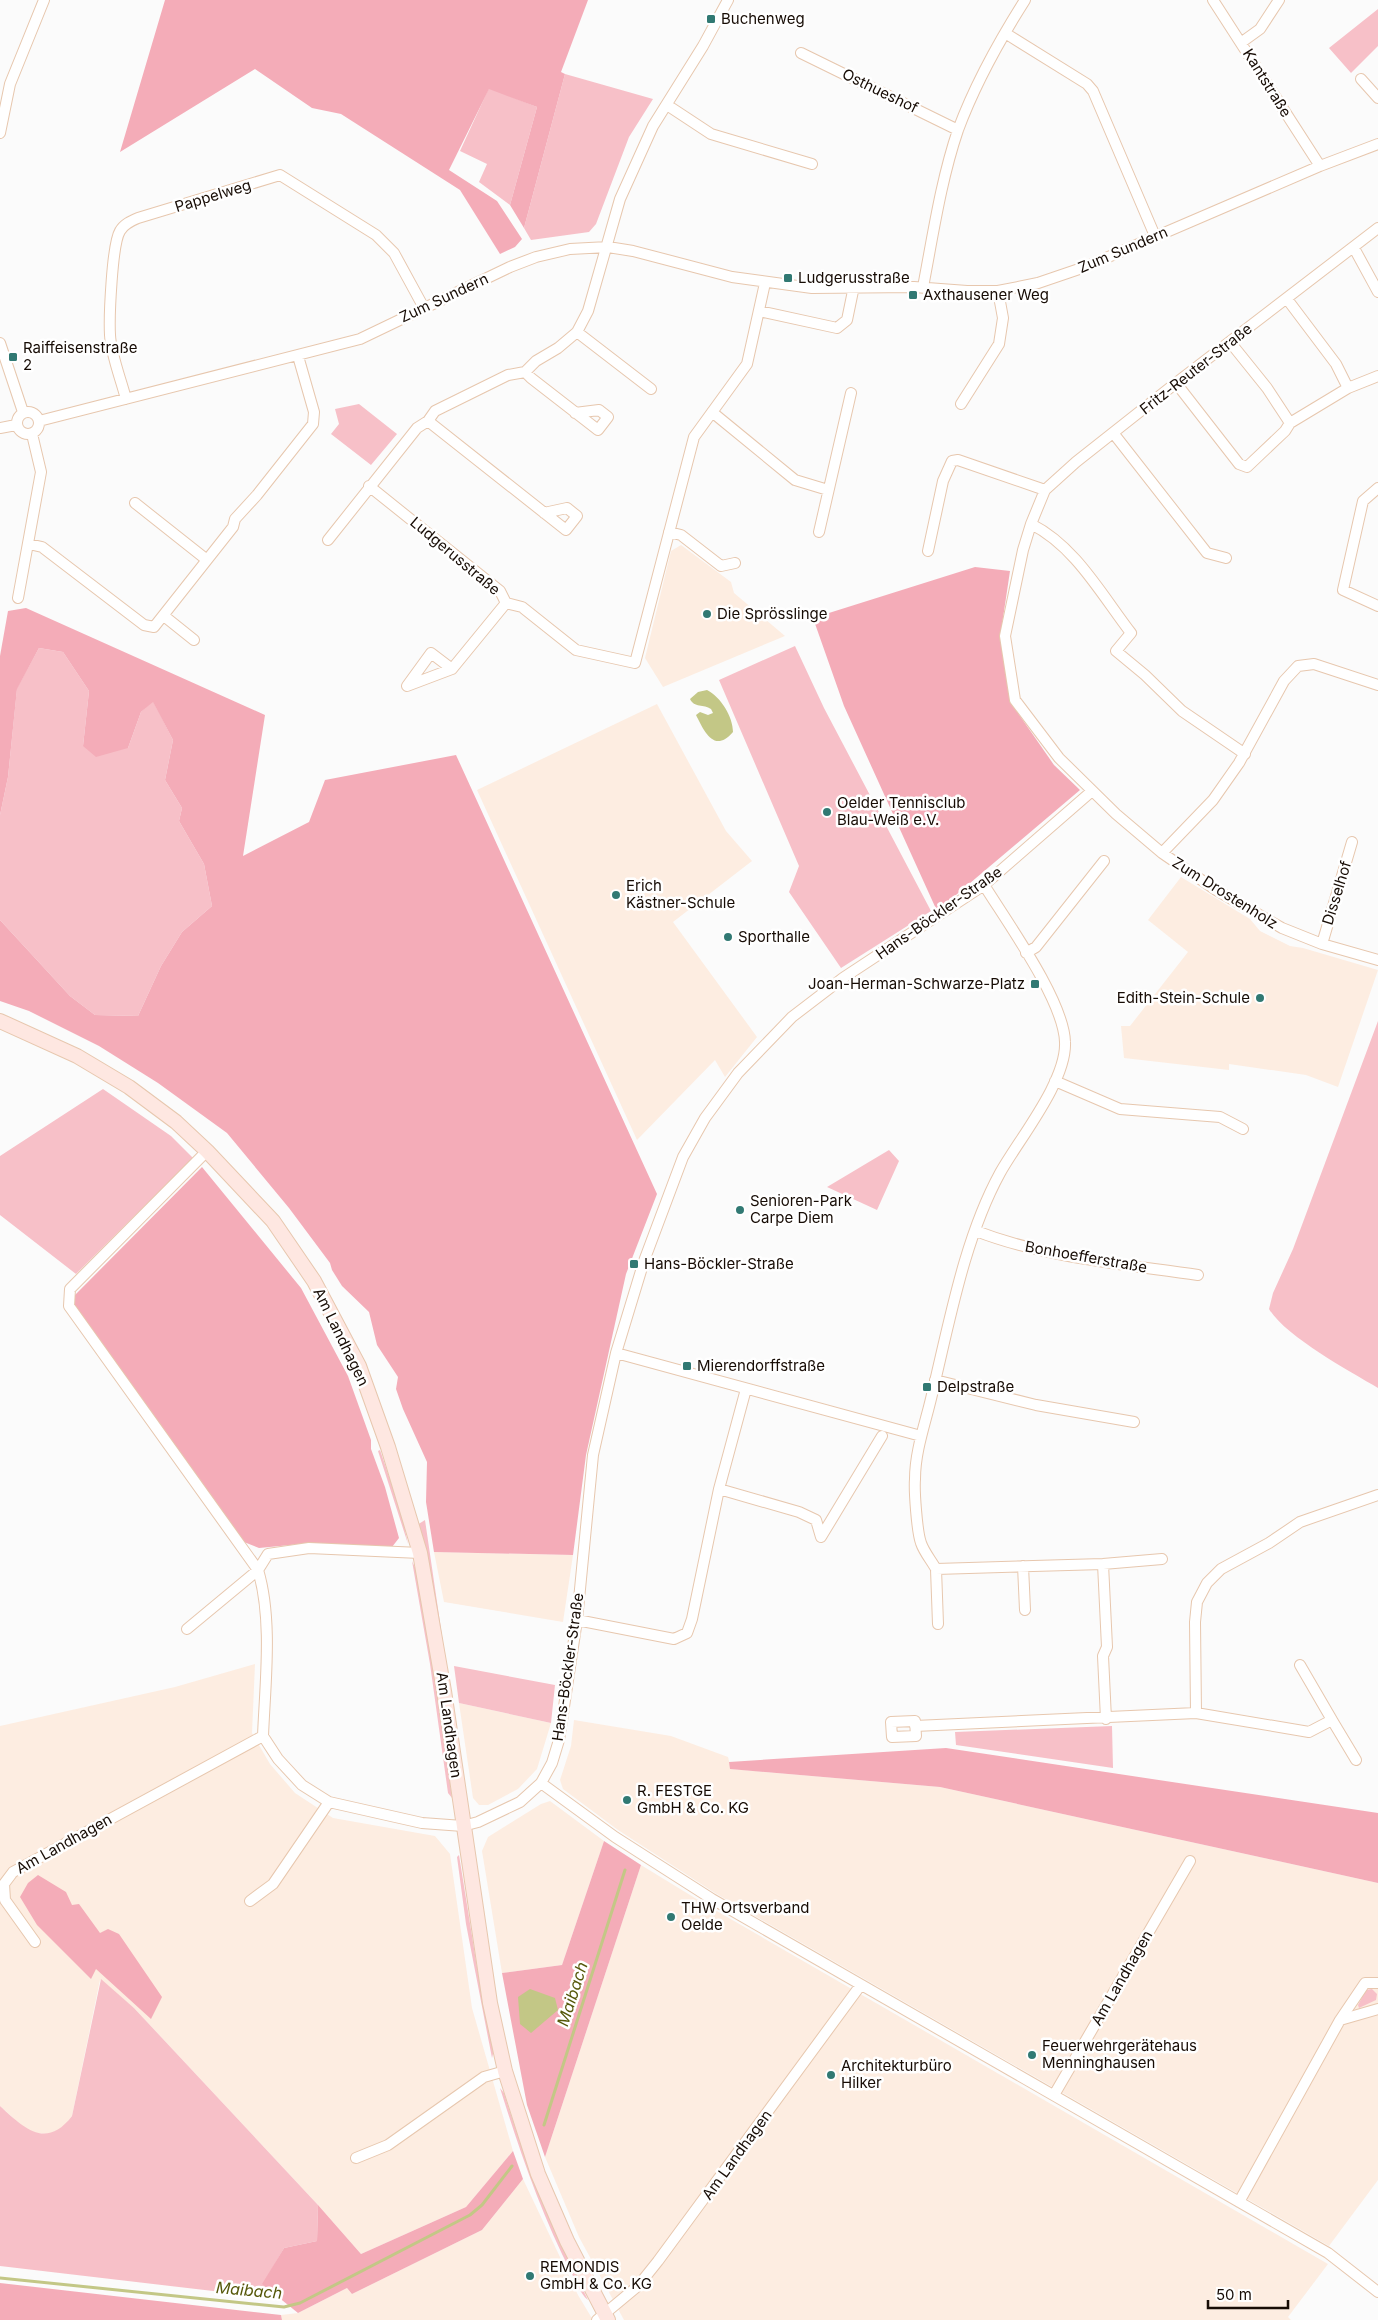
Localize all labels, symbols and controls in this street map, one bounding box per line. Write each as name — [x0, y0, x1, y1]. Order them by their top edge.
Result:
place label: Buchenweg — [721, 9, 805, 28]
marker: Buchenweg — [705, 13, 717, 25]
street label: Kantstraße — [1239, 45, 1296, 120]
street label: Osthueshof — [839, 64, 922, 117]
street label: Pappelweg — [172, 175, 253, 216]
street label: Zum Sundern — [1075, 222, 1171, 277]
place label: Ludgerusstraße — [798, 268, 910, 287]
street label: Zum Sundern — [396, 269, 491, 326]
marker: Ludgerusstraße — [782, 272, 794, 284]
place label: Axthausener Weg — [923, 285, 1049, 304]
marker: Axthausener Weg — [907, 289, 919, 301]
street label: Fritz-Reuter-Straße — [1136, 319, 1256, 418]
place label: Raiffeisenstraße 2 — [23, 338, 138, 374]
marker: Raiffeisenstraße 2 — [7, 351, 19, 363]
street label: Ludgerusstraße — [406, 512, 504, 599]
place label: Die Sprösslinge — [717, 604, 828, 623]
marker: Die Sprösslinge — [701, 608, 713, 620]
place label: Oelder Tennisclub Blau-Weiß e.V. — [837, 793, 965, 829]
marker: Oelder Tennisclub Blau-Weiß e.V. — [821, 806, 833, 818]
street label: Zum Drostenholz — [1169, 852, 1282, 933]
street label: Disselhof — [1318, 858, 1355, 927]
street label: Hans-Böckler-Straße — [872, 862, 1006, 963]
place label: Erich Kästner-Schule — [626, 876, 735, 912]
marker: Erich Kästner-Schule — [610, 889, 622, 901]
place label: Sporthalle — [738, 927, 810, 946]
marker: Sporthalle — [722, 931, 734, 943]
place label: Joan-Herman-Schwarze-Platz — [808, 974, 1025, 993]
marker: Joan-Herman-Schwarze-Platz — [1029, 978, 1041, 990]
place label: Edith-Stein-Schule — [1117, 988, 1250, 1007]
marker: Edith-Stein-Schule — [1254, 992, 1266, 1004]
place label: Senioren-Park Carpe Diem — [750, 1191, 853, 1227]
marker: Senioren-Park Carpe Diem — [734, 1204, 746, 1216]
street label: Bonhoefferstraße — [1024, 1236, 1149, 1277]
place label: Hans-Böckler-Straße — [644, 1254, 794, 1273]
marker: Hans-Böckler-Straße — [628, 1258, 640, 1270]
street label: Am Landhagen — [310, 1285, 373, 1389]
place label: Mierendorffstraße — [697, 1356, 825, 1375]
marker: Mierendorffstraße — [681, 1360, 693, 1372]
place label: Delpstraße — [937, 1377, 1014, 1396]
marker: Delpstraße — [921, 1381, 933, 1393]
street label: Hans-Böckler-Straße — [548, 1591, 587, 1742]
street label: Am Landhagen — [433, 1671, 466, 1779]
place label: R. FESTGE GmbH & Co. KG — [637, 1781, 749, 1817]
marker: R. FESTGE GmbH & Co. KG — [621, 1794, 633, 1806]
street label: Am Landhagen — [12, 1809, 115, 1878]
place label: THW Ortsverband Oelde — [681, 1898, 809, 1934]
marker: THW Ortsverband Oelde — [665, 1911, 677, 1923]
street label: Am Landhagen — [1087, 1927, 1156, 2029]
water label: Maibach — [552, 1959, 592, 2029]
place label: Feuerwehrgerätehaus Menninghausen — [1042, 2036, 1197, 2072]
marker: Feuerwehrgerätehaus Menninghausen — [1026, 2049, 1038, 2061]
place label: Architekturbüro Hilker — [841, 2056, 952, 2092]
marker: Architekturbüro Hilker — [825, 2069, 837, 2081]
street label: Am Landhagen — [698, 2106, 776, 2203]
place label: REMONDIS GmbH & Co. KG — [540, 2257, 652, 2293]
marker: REMONDIS GmbH & Co. KG — [524, 2270, 536, 2282]
water label: Maibach — [215, 2277, 283, 2303]
scale bar — [1208, 2278, 1288, 2310]
text: 50 m — [1216, 2285, 1252, 2304]

